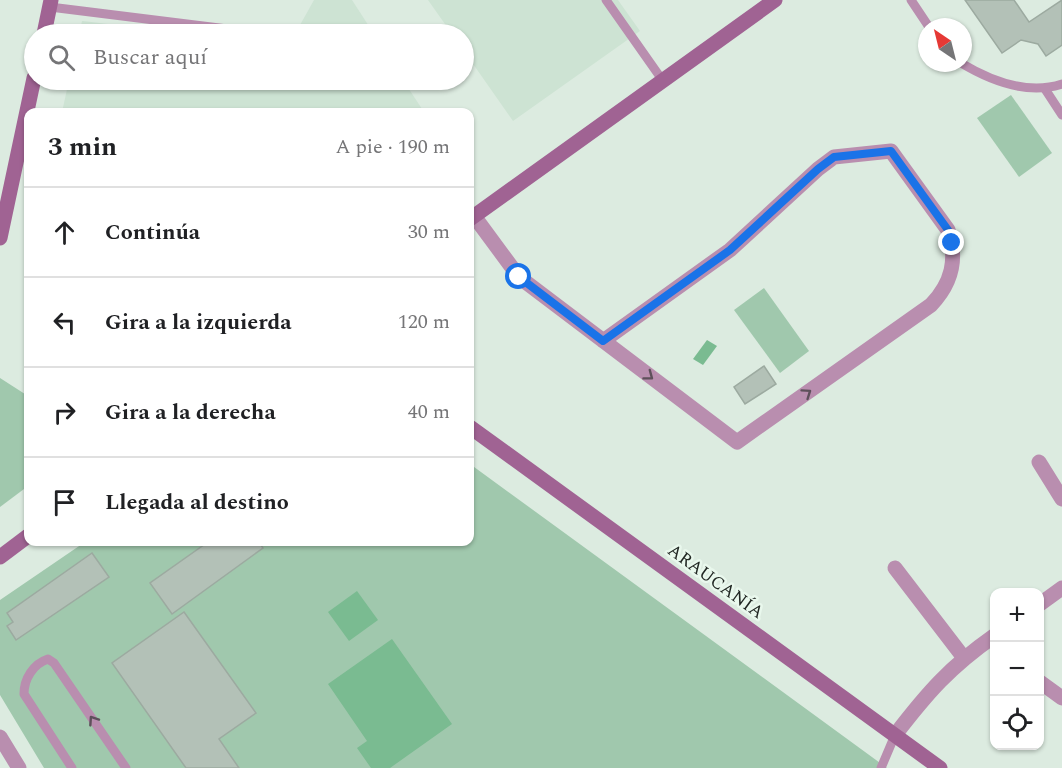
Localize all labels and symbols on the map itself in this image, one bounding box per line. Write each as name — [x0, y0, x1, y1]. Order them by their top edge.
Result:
north arrow — [918, 18, 972, 72]
route end — [938, 229, 964, 255]
route start — [505, 263, 531, 289]
one-way arrow — [643, 369, 654, 380]
one-way arrow — [800, 389, 811, 400]
street label: ARAUCANÍA — [662, 537, 770, 626]
one-way arrow — [89, 715, 100, 726]

